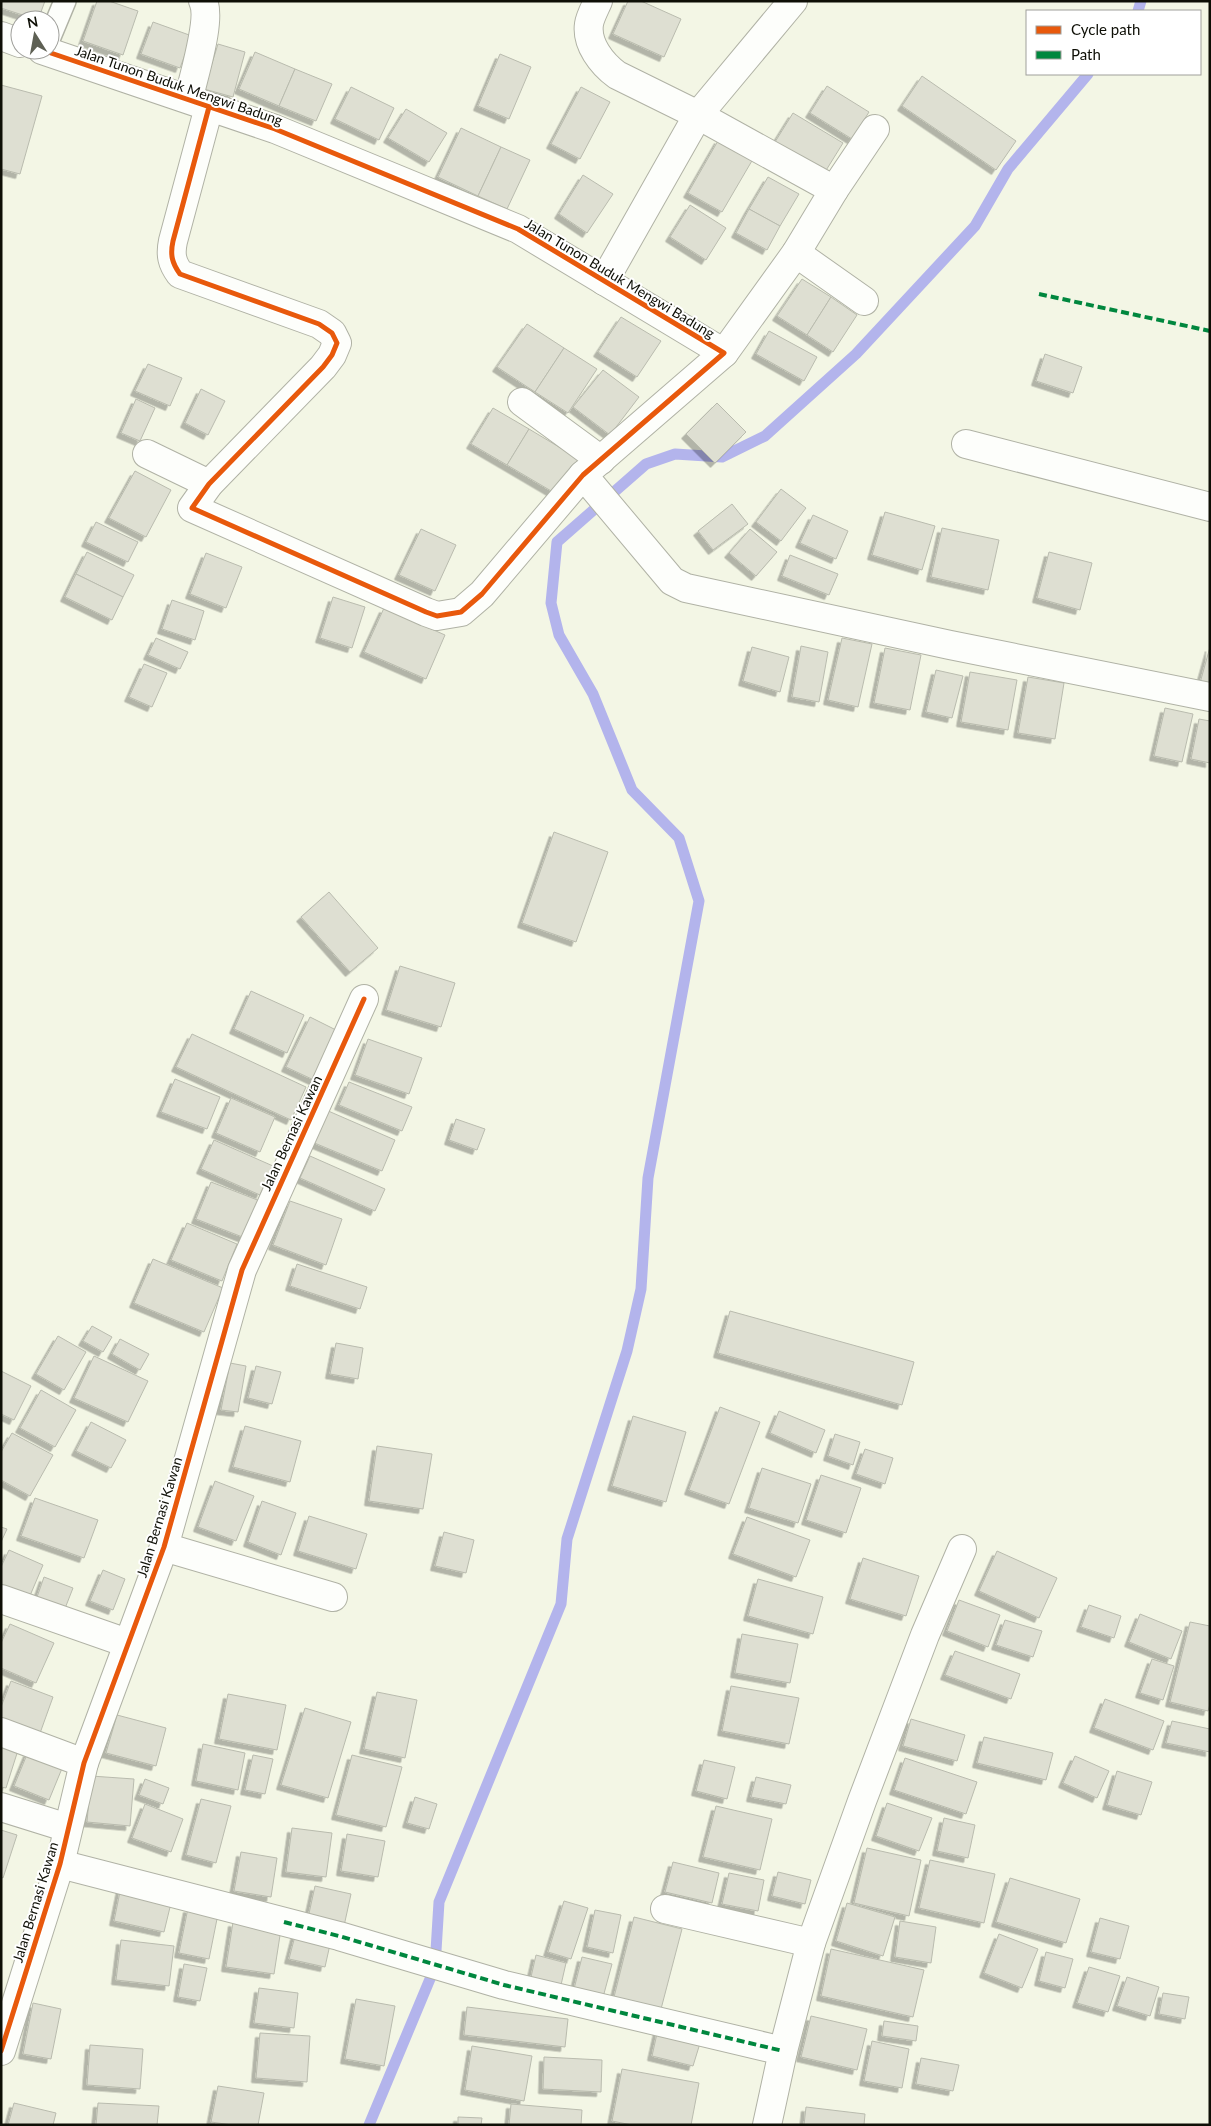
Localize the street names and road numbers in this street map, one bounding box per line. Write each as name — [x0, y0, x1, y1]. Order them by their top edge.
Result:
street label: Jalan Tunon Buduk Mengwi Badung — [73, 41, 285, 129]
street label: Jalan Tunon Buduk Mengwi Badung — [522, 214, 718, 342]
street label: Jalan Bernasi Kawan — [257, 1073, 325, 1193]
street label: Jalan Bernasi Kawan — [133, 1455, 185, 1579]
street label: Jalan Bernasi Kawan — [9, 1840, 61, 1964]

